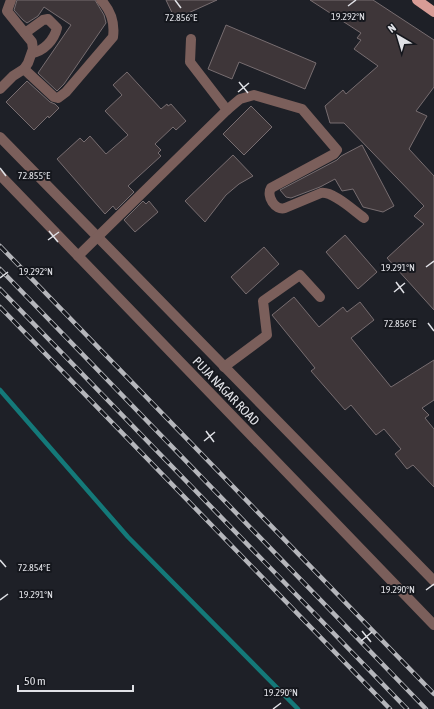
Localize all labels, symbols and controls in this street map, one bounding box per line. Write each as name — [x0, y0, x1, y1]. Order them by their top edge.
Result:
text: 19.292°N — [331, 11, 365, 22]
text: 72.856°E — [165, 12, 198, 23]
north arrow — [378, 16, 418, 56]
text: N — [386, 21, 398, 35]
text: 72.855°E — [18, 170, 51, 181]
text: 19.291°N — [381, 262, 415, 273]
text: 19.292°N — [19, 266, 53, 277]
text: 72.856°E — [384, 318, 417, 329]
street label: PUJA NAGAR ROAD — [190, 354, 262, 428]
text: 72.854°E — [18, 562, 51, 573]
text: 19.290°N — [381, 584, 415, 595]
text: 19.291°N — [19, 589, 53, 600]
scale bar — [18, 667, 133, 693]
text: 50 m — [24, 674, 46, 688]
text: 19.290°N — [264, 687, 298, 698]

